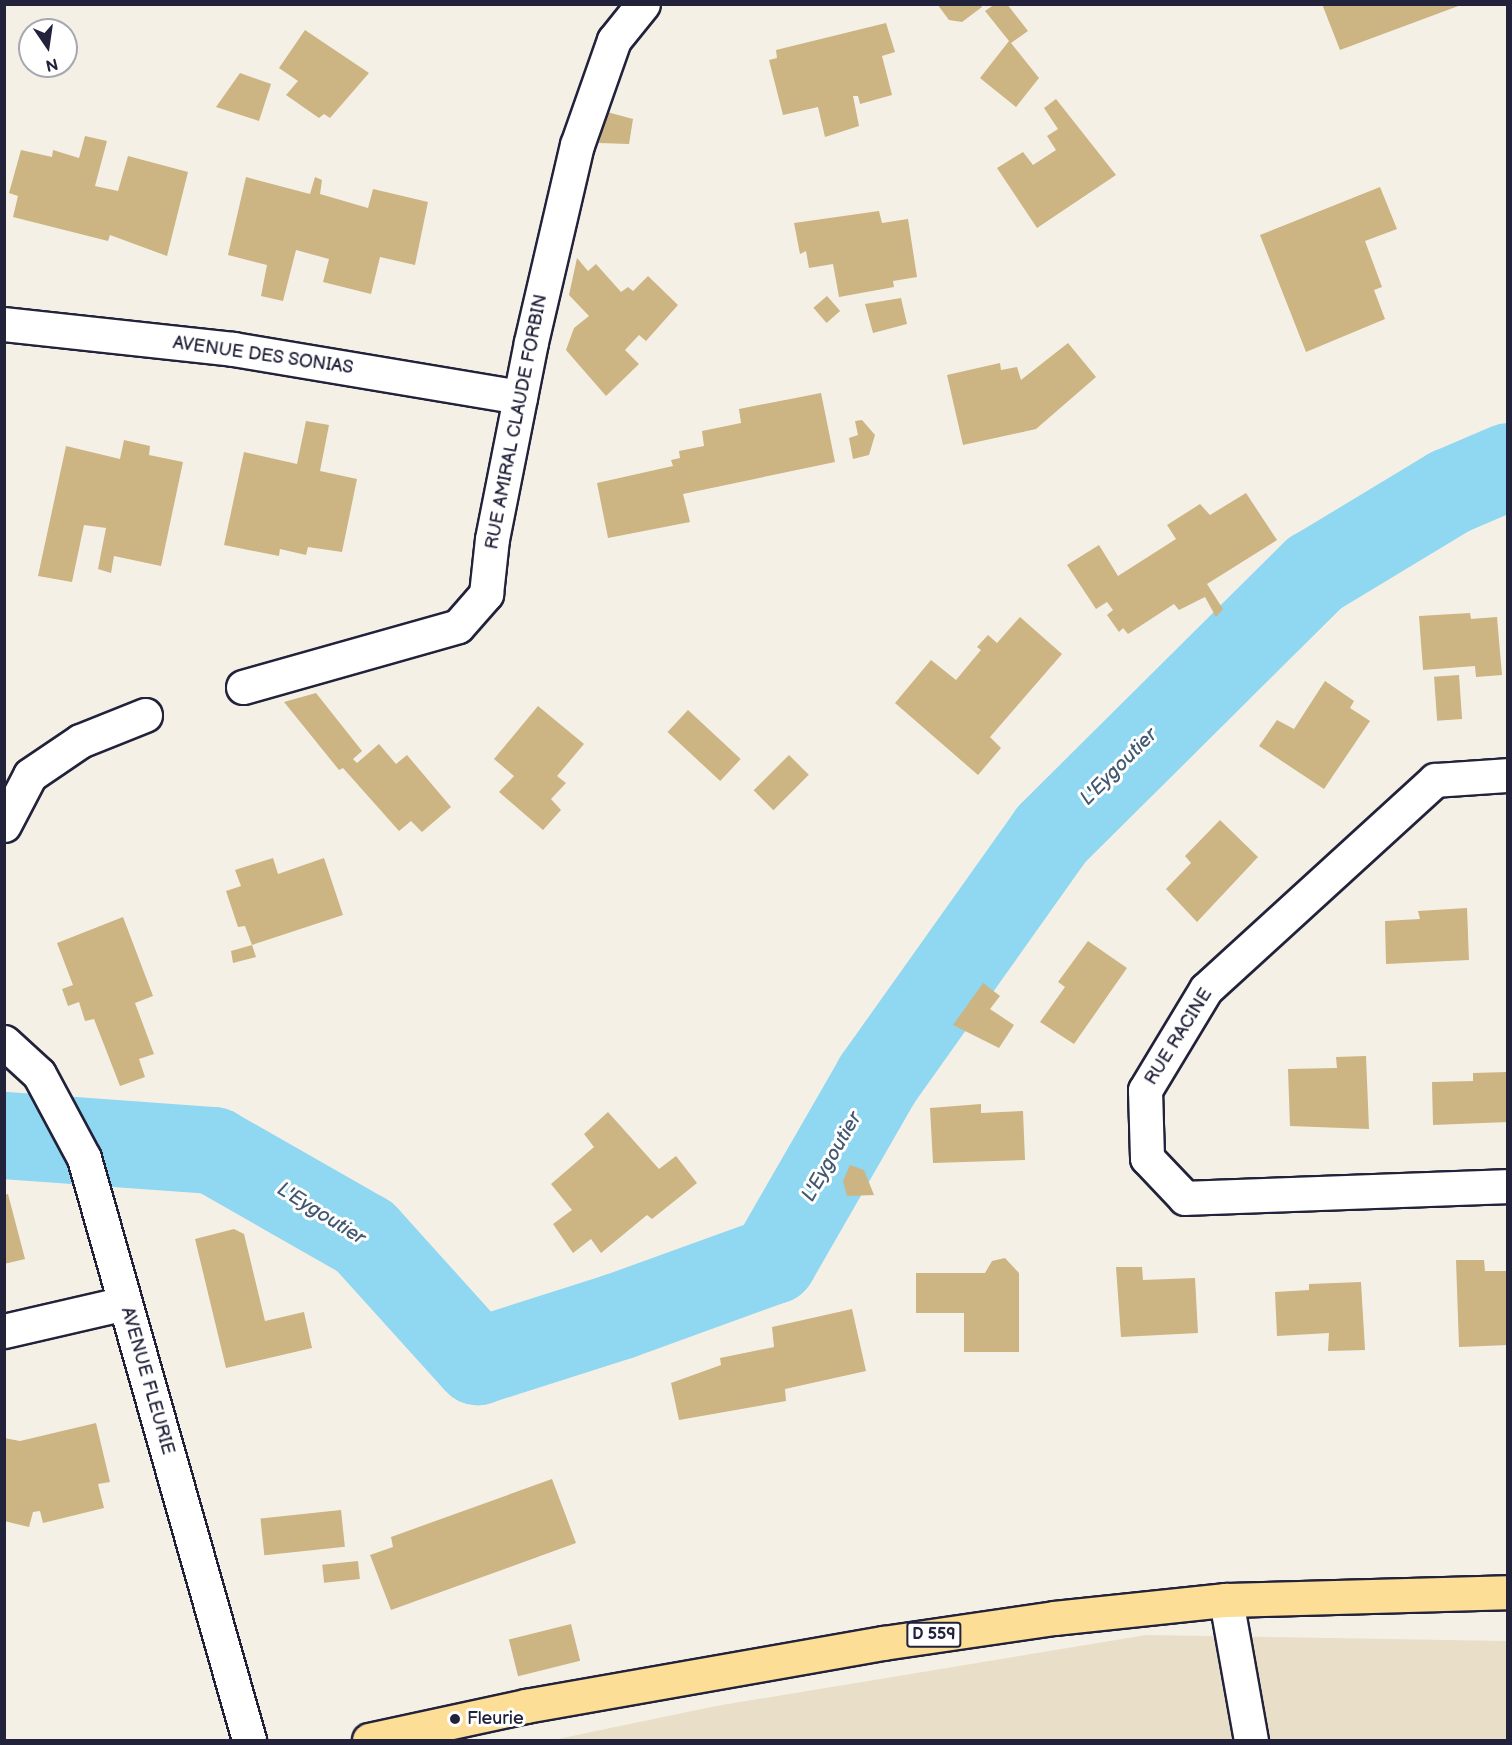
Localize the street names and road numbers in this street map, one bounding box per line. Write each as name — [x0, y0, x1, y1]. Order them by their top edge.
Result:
street label: RUE AMIRAL CLAUDE FORBIN — [482, 293, 552, 551]
street label: AVENUE DES SONIAS — [171, 333, 355, 379]
street label: RUE RACINE — [1141, 985, 1217, 1089]
street label: AVENUE FLEURIE — [116, 1305, 178, 1457]
road number: D 559 — [906, 1622, 962, 1648]

